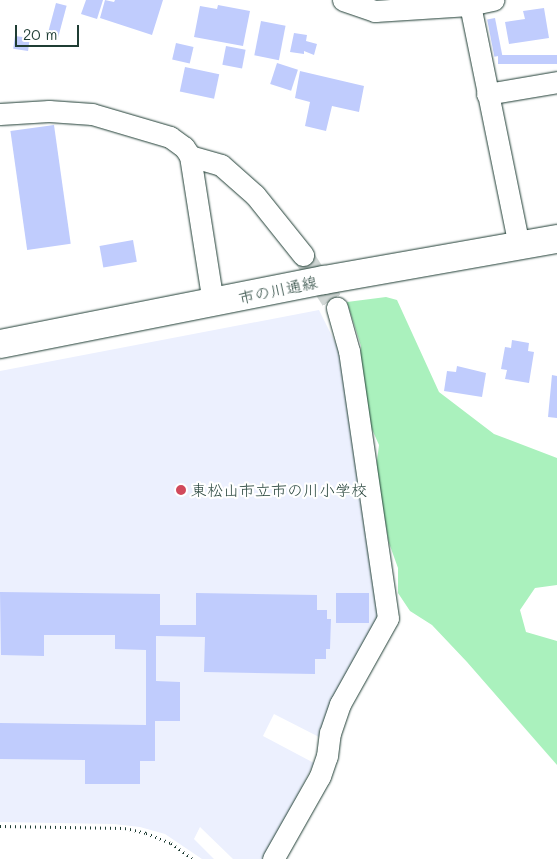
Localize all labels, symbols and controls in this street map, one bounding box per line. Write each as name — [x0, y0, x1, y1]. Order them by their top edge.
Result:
scale bar — [18, 15, 81, 47]
text: 20 m — [23, 24, 57, 44]
street label: 市の川通線 — [237, 272, 319, 308]
place label: 東松山市立市の川小学校 — [191, 480, 367, 500]
marker: 東松山市立市の川小学校 — [175, 484, 187, 496]

